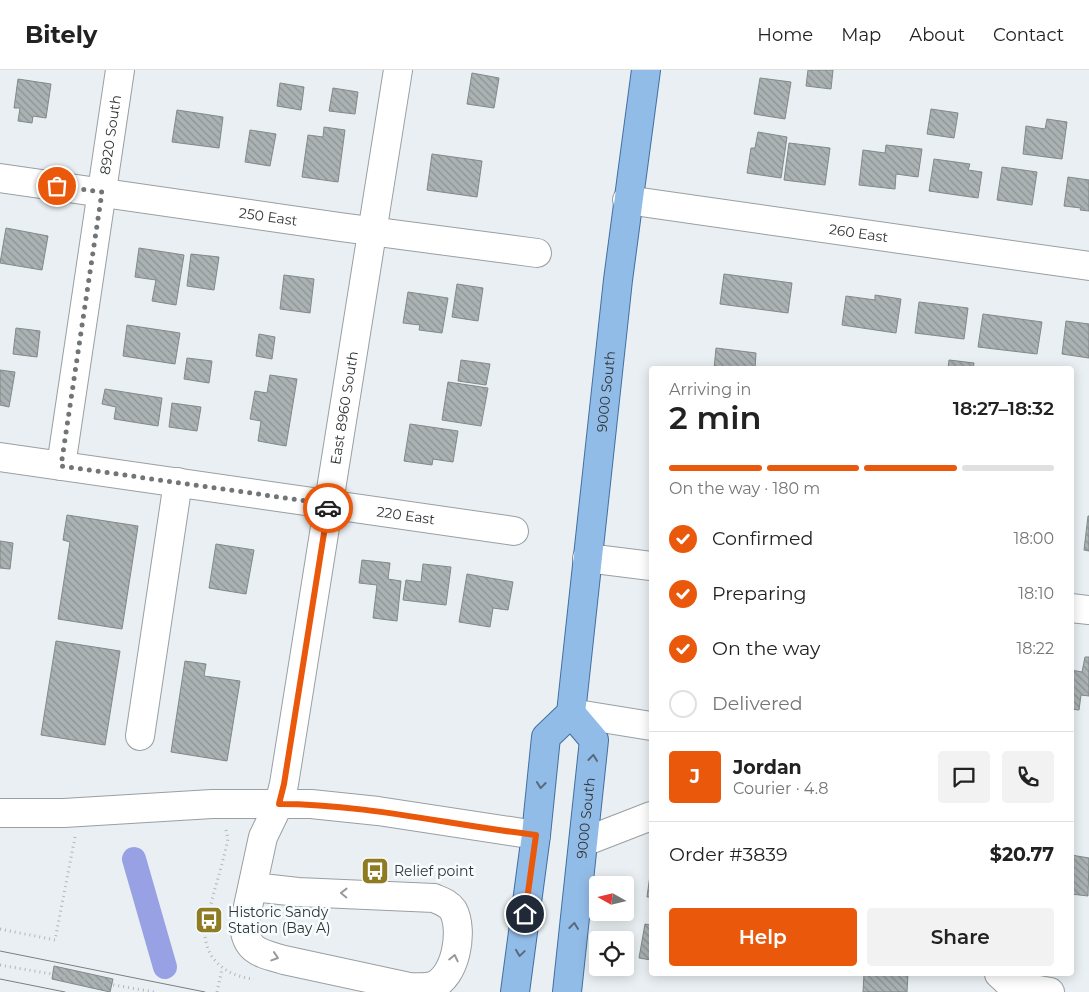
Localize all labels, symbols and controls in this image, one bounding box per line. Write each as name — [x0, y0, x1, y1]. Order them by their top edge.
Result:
text: Bitely — [25, 20, 97, 49]
text: Home — [757, 24, 813, 46]
text: Map — [841, 24, 881, 46]
text: About — [909, 24, 965, 46]
text: Contact — [993, 24, 1064, 46]
street label: 8920 South — [96, 94, 125, 176]
pin — [36, 165, 78, 207]
icon: bag — [43, 172, 71, 200]
street label: 250 East — [238, 204, 299, 230]
street label: 260 East — [828, 220, 890, 246]
street label: East 8960 South — [326, 350, 362, 466]
street label: 9000 South — [593, 350, 619, 433]
text: Arriving in — [669, 380, 751, 399]
text: 18:27–18:32 — [953, 397, 1054, 420]
text: 2 min — [669, 398, 761, 437]
text: On the way · 180 m — [669, 479, 820, 498]
courier — [303, 483, 353, 533]
icon: car — [314, 494, 342, 522]
street label: 220 East — [375, 502, 437, 529]
icon: check — [669, 525, 697, 553]
text: Confirmed — [712, 527, 813, 550]
text: 18:00 — [1013, 529, 1054, 548]
icon: check — [669, 580, 697, 608]
text: Preparing — [712, 582, 807, 605]
text: 18:10 — [1018, 584, 1054, 603]
icon: check — [669, 635, 697, 663]
text: On the way — [712, 637, 820, 660]
text: 18:22 — [1016, 639, 1054, 658]
text: Delivered — [712, 692, 803, 715]
button: chat — [938, 751, 990, 803]
button: phone — [1002, 751, 1054, 803]
one-way arrow — [587, 754, 598, 762]
text: Jordan — [733, 756, 802, 779]
text: J — [690, 765, 700, 788]
street label: 9000 South — [572, 776, 599, 860]
text: Courier · 4.8 — [733, 779, 829, 798]
one-way arrow — [536, 782, 547, 790]
text: Order #3839 — [669, 843, 788, 866]
text: $20.77 — [990, 843, 1054, 866]
bus stop icon: Relief point — [360, 856, 390, 886]
place label: Relief point — [394, 862, 474, 880]
north arrow — [589, 876, 634, 921]
map controls — [589, 876, 634, 976]
one-way arrow — [340, 888, 348, 899]
pin — [504, 893, 546, 935]
icon: home — [511, 900, 539, 928]
place label: Historic Sandy Station (Bay A) — [228, 903, 331, 937]
bus stop icon: Historic Sandy Station (Bay A) — [194, 905, 224, 935]
button: Help — [669, 908, 857, 966]
button: Share — [867, 908, 1054, 966]
one-way arrow — [568, 922, 579, 930]
button: locate — [589, 931, 634, 976]
one-way arrow — [515, 949, 526, 957]
one-way arrow — [270, 951, 278, 961]
one-way arrow — [448, 953, 459, 962]

